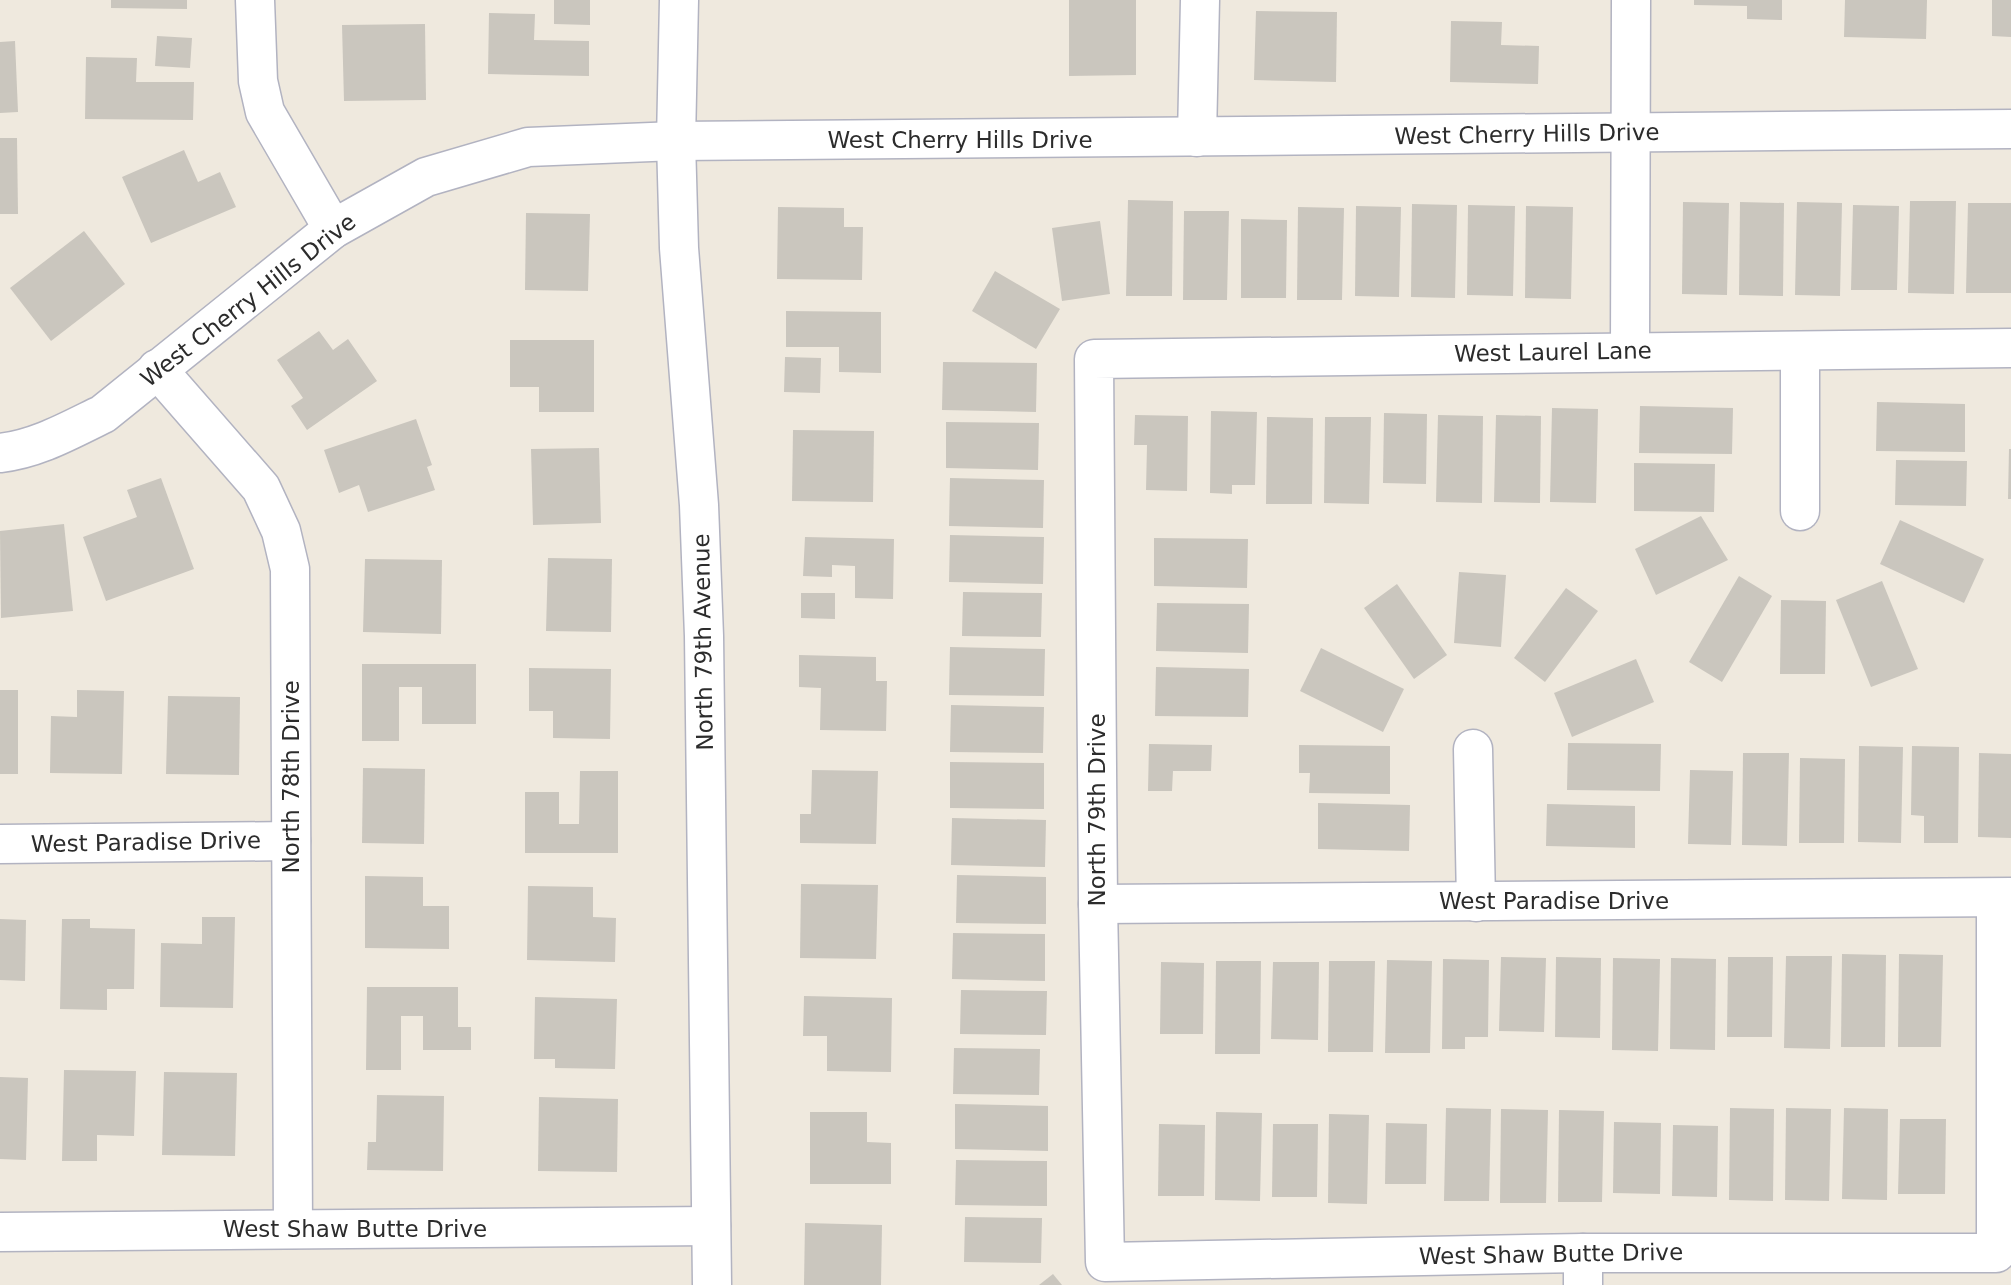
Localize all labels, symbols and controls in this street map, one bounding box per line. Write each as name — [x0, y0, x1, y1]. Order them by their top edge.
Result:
street label: West Cherry Hills Drive — [1394, 119, 1660, 149]
street label: West Cherry Hills Drive — [827, 127, 1093, 153]
street label: West Cherry Hills Drive — [136, 208, 360, 392]
street label: West Laurel Lane — [1454, 337, 1652, 367]
street label: North 79th Avenue — [688, 533, 718, 751]
street label: North 78th Drive — [278, 680, 304, 874]
street label: North 79th Drive — [1084, 713, 1110, 907]
street label: West Paradise Drive — [31, 827, 261, 857]
street label: West Paradise Drive — [1439, 888, 1669, 914]
street label: West Shaw Butte Drive — [223, 1216, 487, 1242]
street label: West Shaw Butte Drive — [1419, 1239, 1683, 1269]

